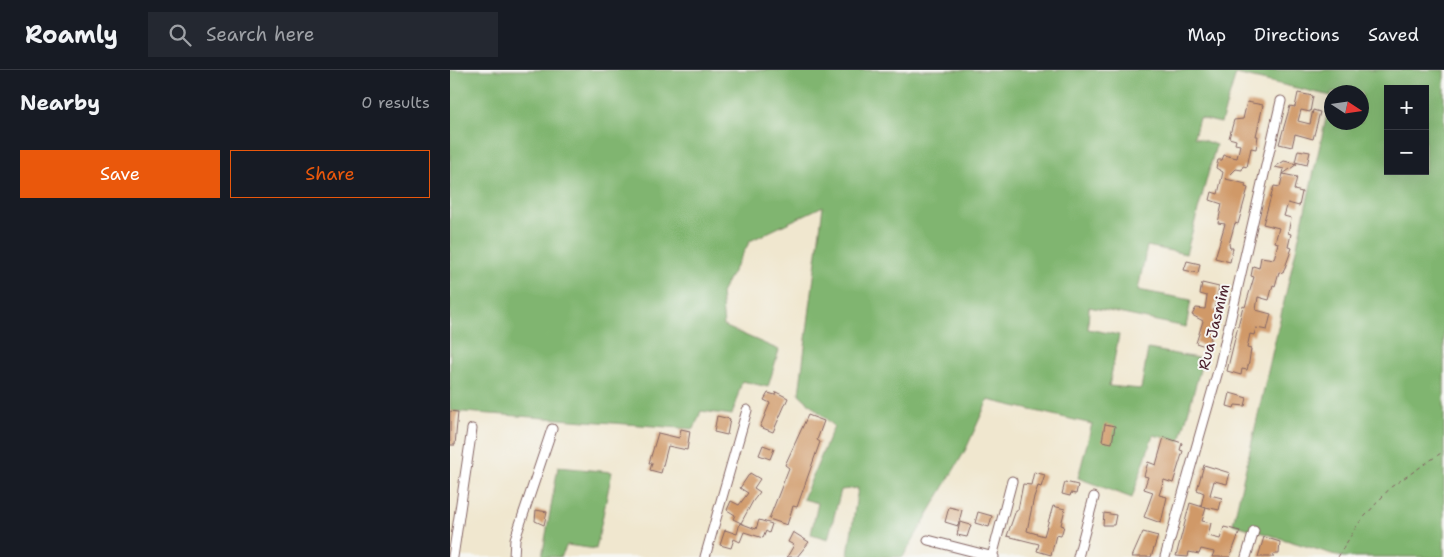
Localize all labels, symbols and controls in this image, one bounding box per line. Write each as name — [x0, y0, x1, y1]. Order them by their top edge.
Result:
search box — [148, 12, 498, 57]
text: Roamly — [25, 19, 118, 51]
icon: search — [166, 21, 194, 49]
text: Search here — [206, 22, 315, 47]
text: Map — [1188, 23, 1226, 47]
text: Directions — [1254, 23, 1340, 47]
text: Saved — [1368, 23, 1419, 47]
north arrow — [1324, 85, 1369, 130]
map controls — [1384, 85, 1429, 175]
button: + — [1384, 85, 1429, 130]
text: Nearby — [20, 89, 100, 117]
text: 0 results — [361, 92, 430, 113]
button: − — [1384, 130, 1429, 175]
button: Save — [20, 150, 220, 198]
button: Share — [230, 150, 430, 198]
street label: Rua Jasmim — [1194, 282, 1234, 372]

